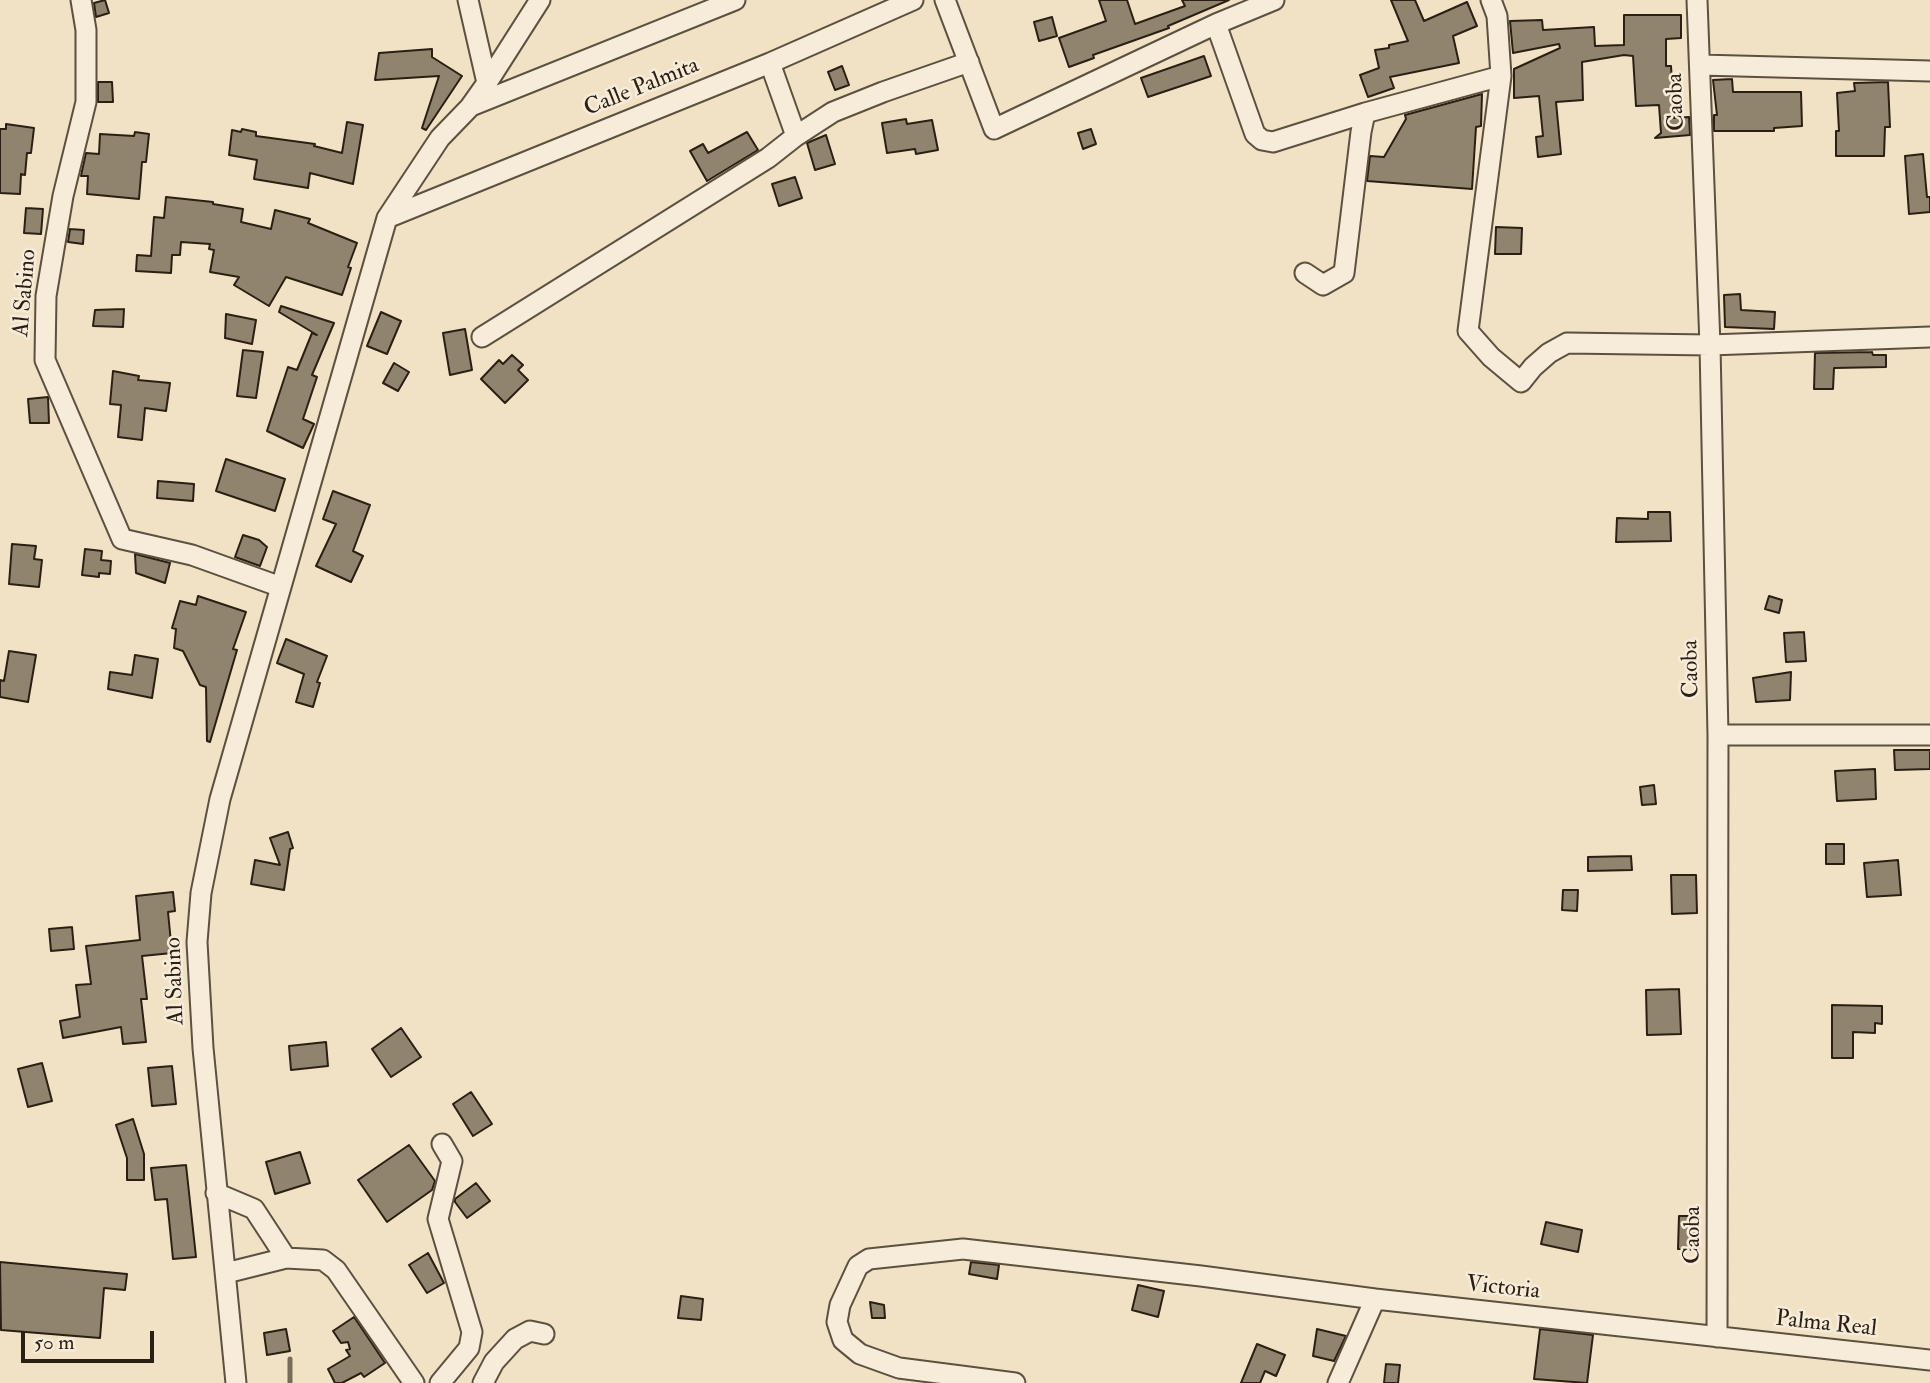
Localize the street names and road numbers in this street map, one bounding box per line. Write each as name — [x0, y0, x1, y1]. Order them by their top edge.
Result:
street label: Calle Palmita — [581, 52, 703, 124]
street label: Caoba — [1662, 73, 1692, 131]
street label: Al Sabino — [8, 248, 44, 338]
street label: Caoba — [1678, 640, 1706, 698]
street label: Al Sabino — [161, 937, 191, 1025]
street label: Caoba — [1680, 1206, 1708, 1264]
street label: Victoria — [1465, 1271, 1541, 1307]
street label: Palma Real — [1774, 1306, 1878, 1344]

